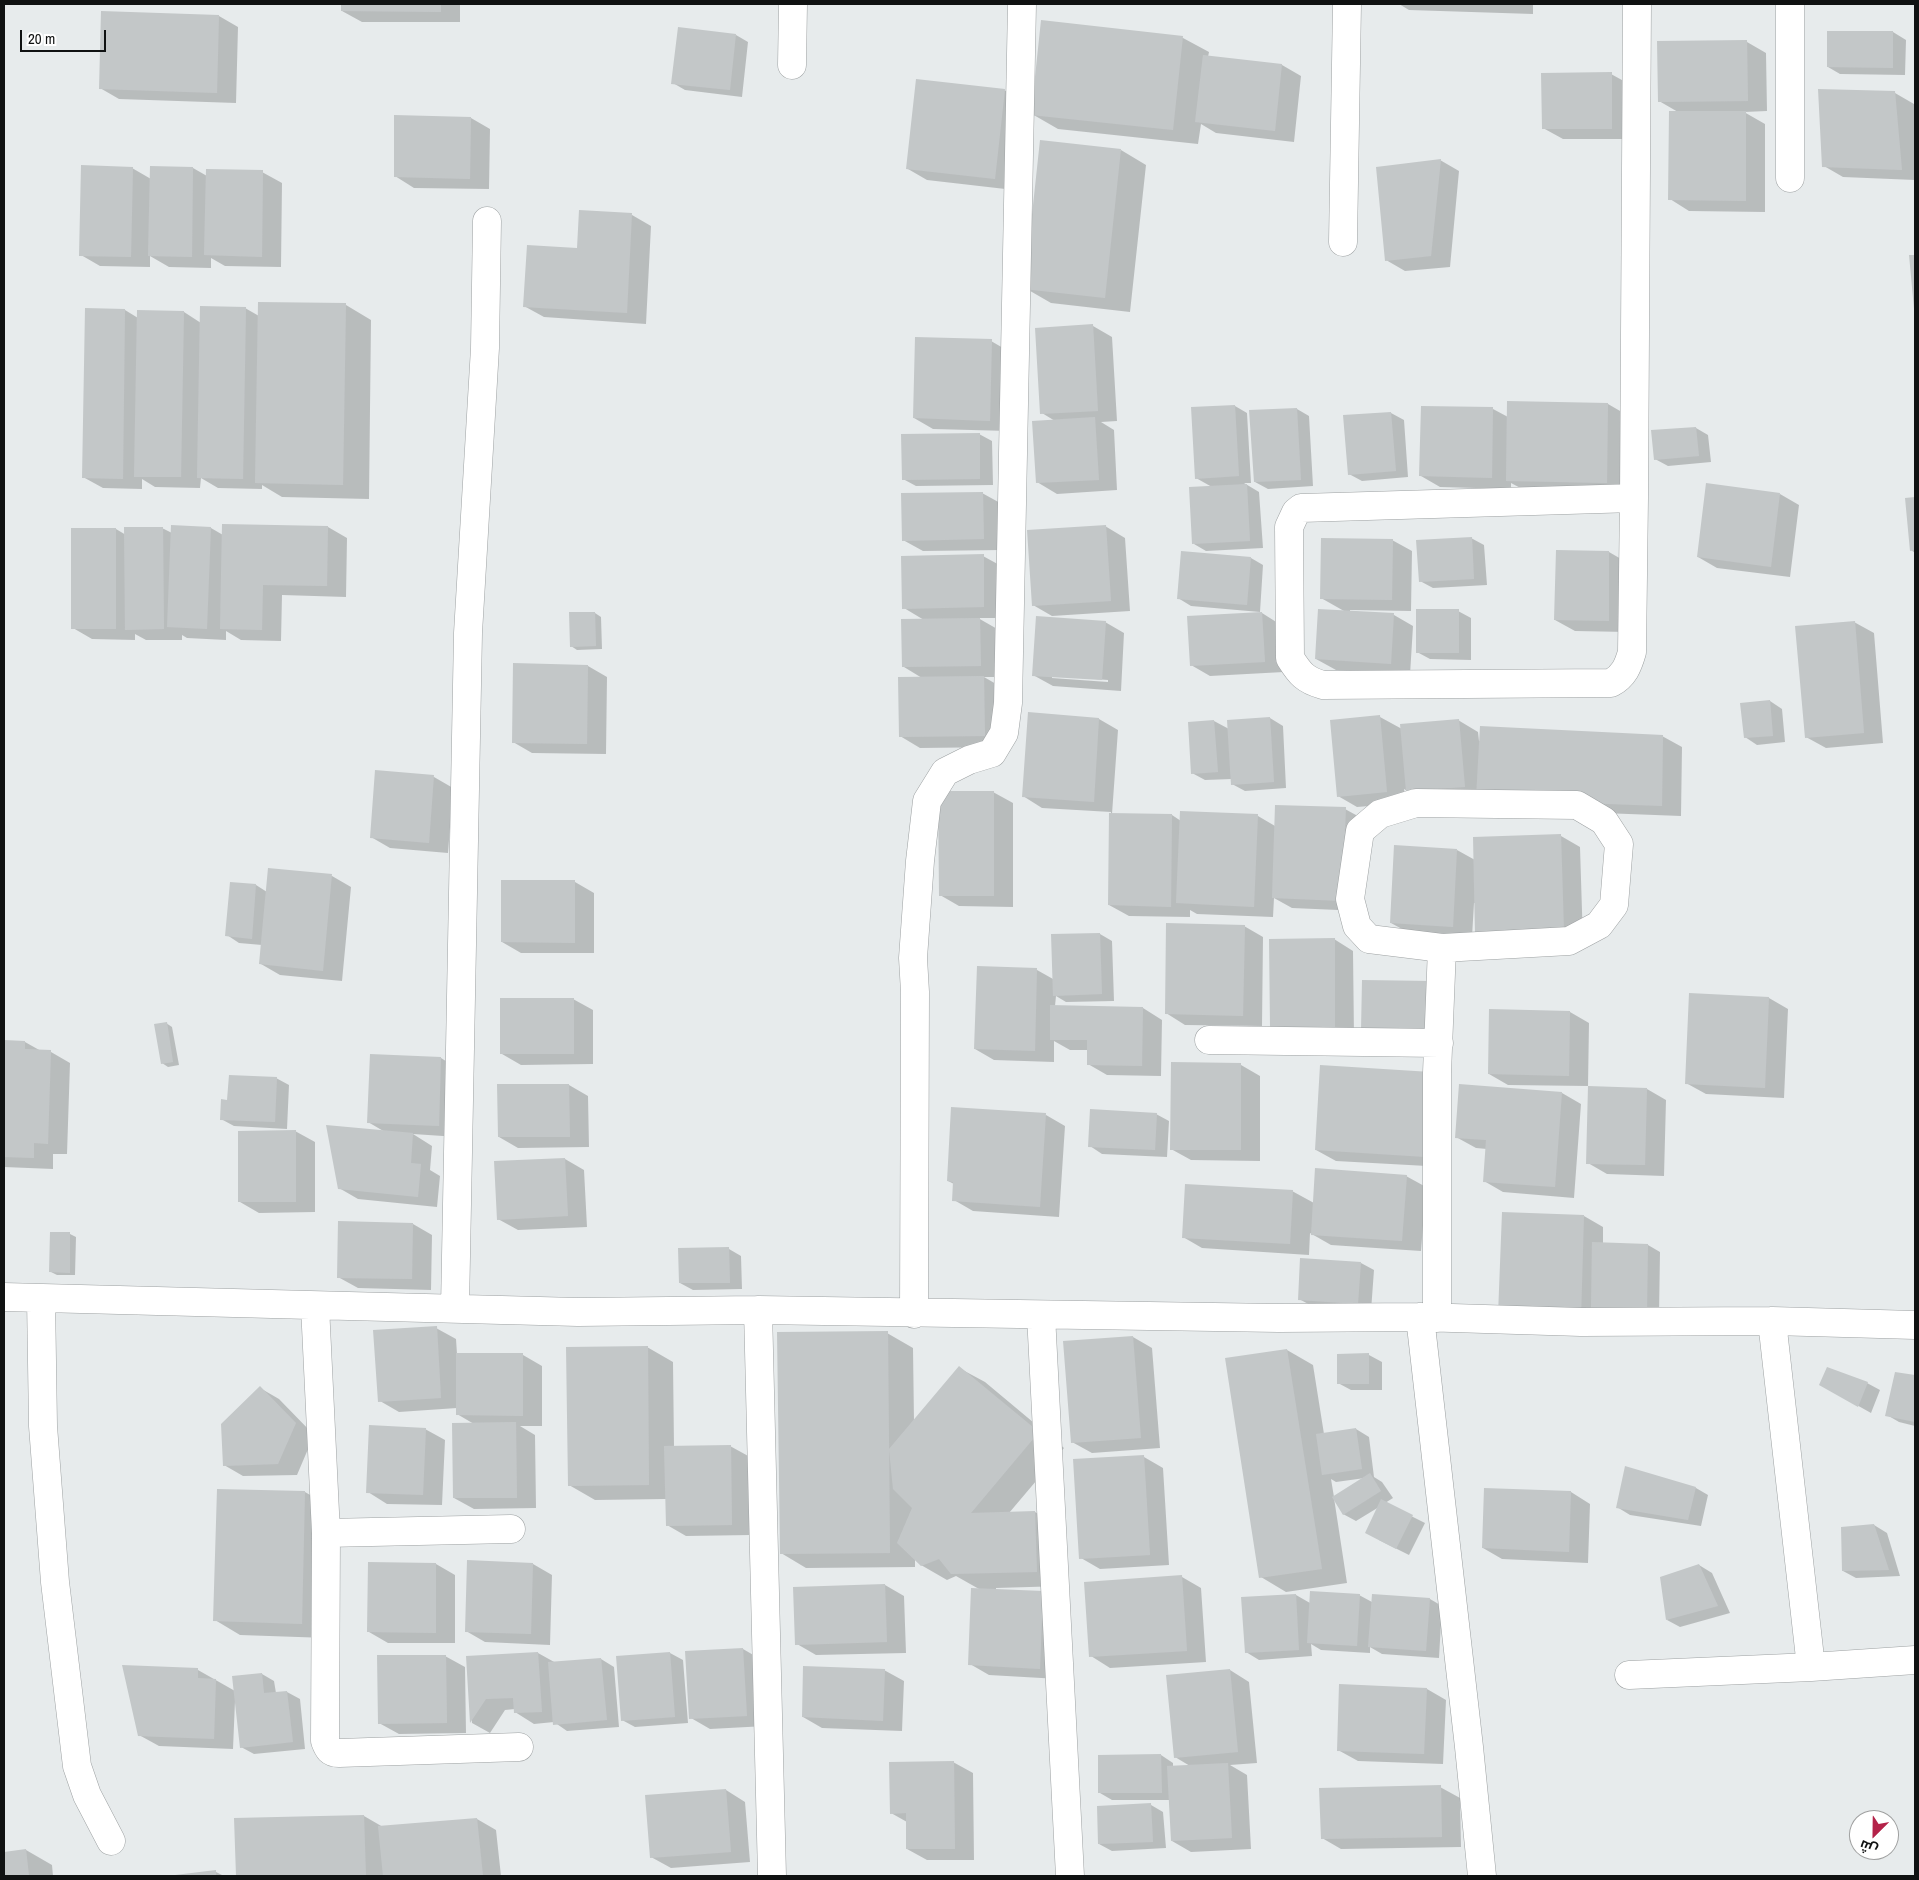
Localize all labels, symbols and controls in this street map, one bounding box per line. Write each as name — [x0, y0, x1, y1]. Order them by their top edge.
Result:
scale bar — [22, 20, 109, 52]
text: 20 m — [28, 28, 55, 49]
north arrow — [1849, 1810, 1899, 1860]
text: ش — [1857, 1836, 1880, 1860]

